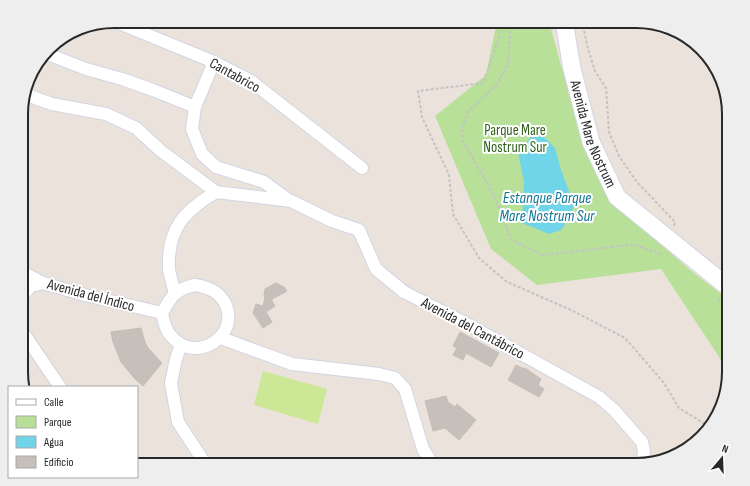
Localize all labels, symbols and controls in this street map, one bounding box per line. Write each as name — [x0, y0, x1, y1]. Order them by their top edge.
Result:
street label: Cantabrico — [206, 54, 263, 97]
street label: Avenida Mare Nostrum — [565, 77, 620, 191]
park label: Parque Mare Nostrum Sur — [483, 121, 547, 157]
water label: Estanque Parque Mare Nostrum Sur — [499, 189, 595, 226]
street label: Avenida del Índico — [44, 274, 137, 316]
street label: Avenida del Cantábrico — [417, 293, 528, 364]
legend — [8, 386, 138, 478]
text: Calle — [44, 395, 64, 410]
text: Parque — [44, 415, 72, 430]
text: Agua — [43, 435, 64, 450]
north arrow — [702, 438, 742, 478]
text: N — [720, 442, 730, 456]
text: Edificio — [44, 455, 73, 470]

